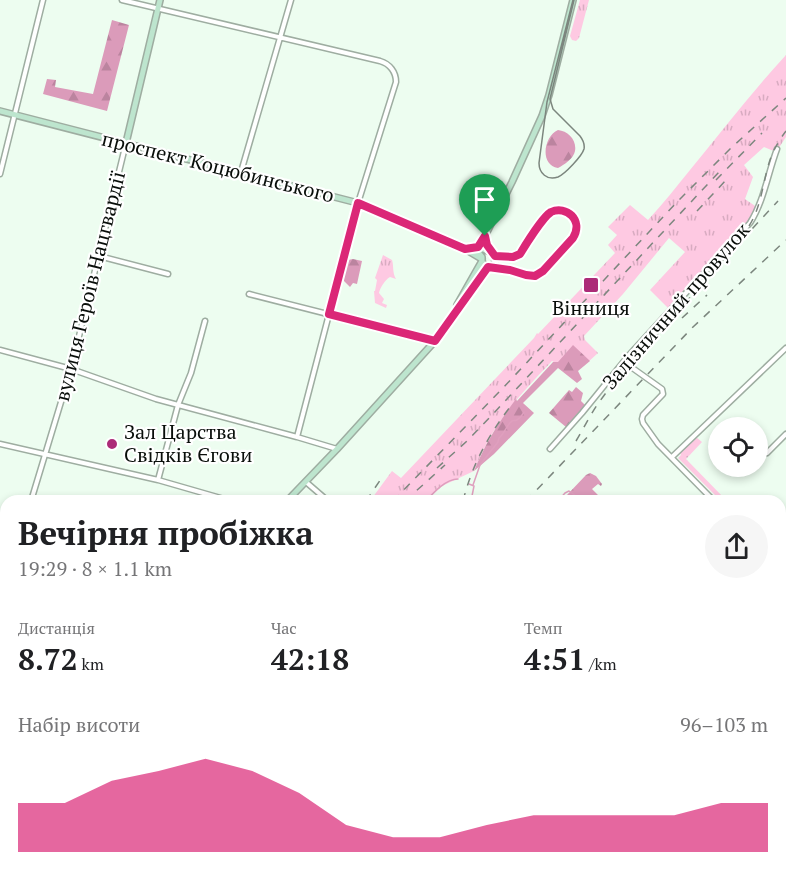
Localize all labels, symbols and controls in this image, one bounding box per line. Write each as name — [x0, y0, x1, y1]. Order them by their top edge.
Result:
street label: проспект Коцюбинського — [99, 125, 337, 208]
street label: вулиця Героїв Нацгвардії — [48, 168, 131, 404]
pin — [459, 174, 510, 236]
icon: arrive — [468, 183, 501, 216]
street label: Залізничний провулок — [596, 217, 756, 395]
marker: Вінниця — [582, 276, 600, 294]
place label: Вінниця — [552, 294, 630, 321]
map controls — [708, 417, 768, 477]
button: locate — [708, 417, 768, 477]
place label: Зал Царства Свідків Єгови — [124, 418, 253, 468]
marker: Зал Царства Свідків Єгови — [105, 437, 119, 451]
text: Вечірня пробіжка — [18, 511, 314, 554]
button: share — [705, 515, 768, 578]
text: 19:29 · 8 × 1.1 km — [18, 555, 172, 582]
text: Дистанція — [18, 617, 95, 639]
text: Час — [271, 617, 297, 639]
text: Темп — [524, 617, 562, 639]
text: 8.72 — [18, 639, 78, 679]
text: 42:18 — [271, 639, 349, 679]
text: 4:51 — [524, 639, 585, 679]
text: km — [78, 653, 104, 675]
text: /km — [585, 653, 617, 675]
text: Набір висоти — [18, 711, 140, 738]
text: 96–103 m — [680, 711, 768, 738]

